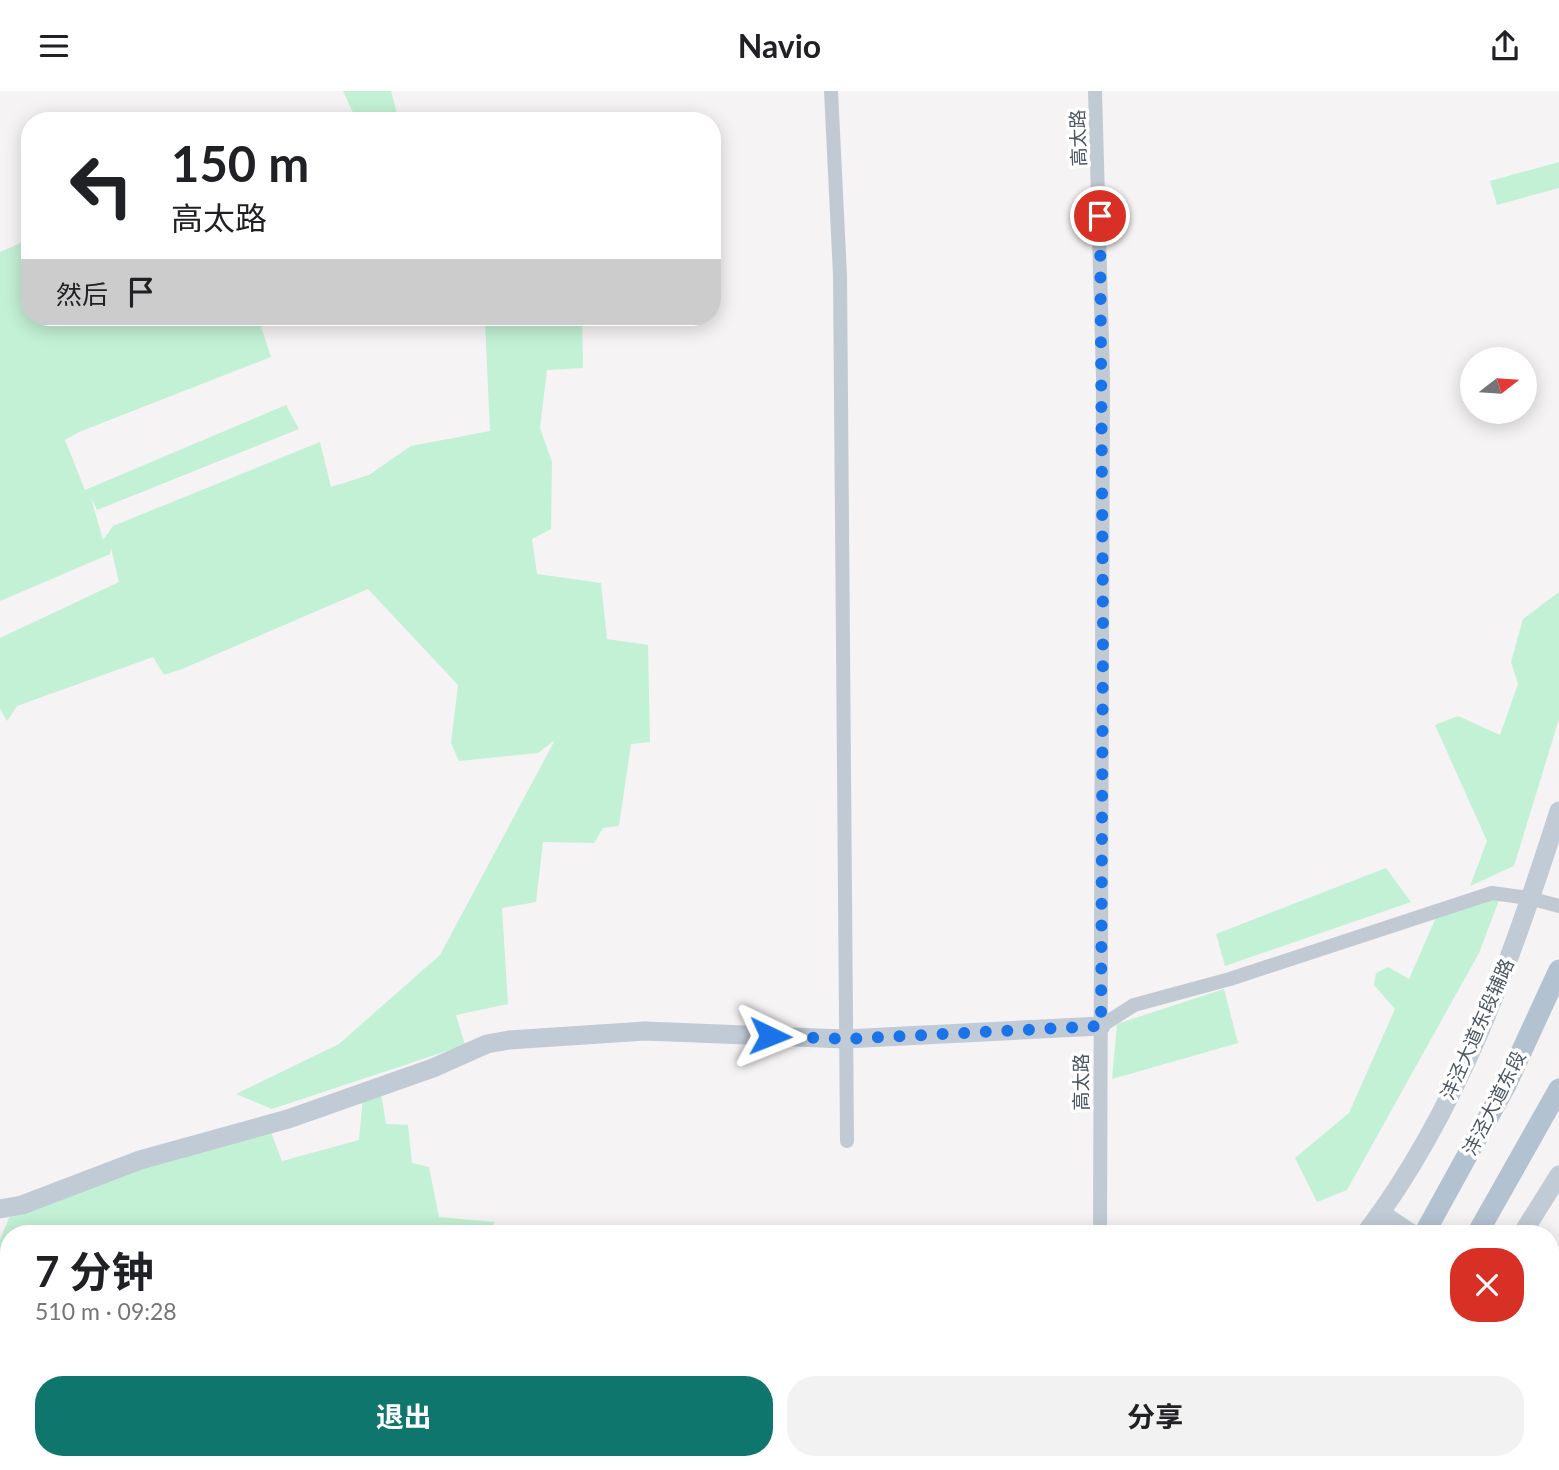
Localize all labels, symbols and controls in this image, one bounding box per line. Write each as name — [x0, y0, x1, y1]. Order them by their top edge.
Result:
text: Navio — [738, 26, 821, 65]
icon: menu — [35, 27, 73, 65]
icon: share — [1486, 27, 1524, 65]
street label: 高太路 — [1065, 109, 1090, 167]
text: 150 m — [171, 134, 309, 192]
icon: left — [56, 140, 147, 231]
pin — [1070, 186, 1130, 246]
icon: arrive — [1081, 197, 1119, 235]
text: 高太路 — [171, 198, 267, 237]
icon: arrive — [122, 273, 160, 311]
text: 然后 — [56, 278, 108, 310]
north arrow — [1460, 347, 1536, 423]
map controls — [1460, 347, 1537, 424]
street label: 沣泾大道东段辅路 — [1436, 955, 1518, 1103]
position arrow — [733, 999, 807, 1073]
street label: 沣泾大道东段 — [1458, 1047, 1530, 1159]
street label: 高太路 — [1069, 1053, 1092, 1111]
text: 7 分钟 — [35, 1246, 154, 1296]
button: close — [1450, 1248, 1524, 1322]
text: 510 m · 09:28 — [35, 1297, 177, 1325]
button: 退出 — [35, 1376, 773, 1456]
button: 分享 — [787, 1376, 1524, 1456]

